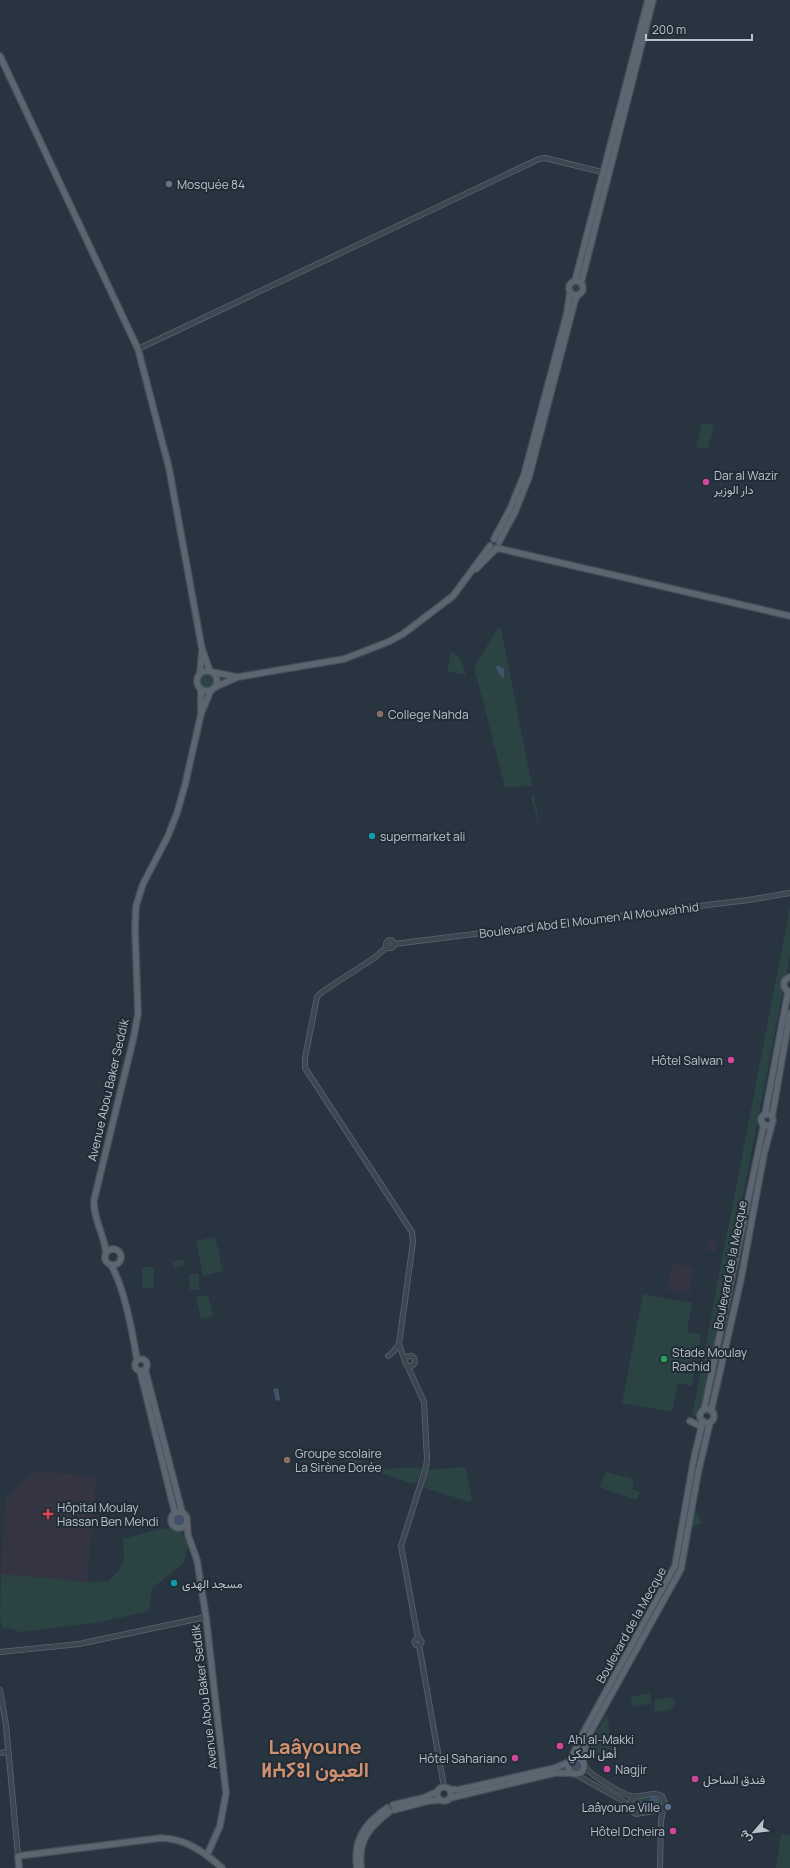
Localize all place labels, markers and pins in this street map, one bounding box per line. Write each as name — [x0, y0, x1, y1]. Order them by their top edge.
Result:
place label: Mosquée 84 — [177, 176, 245, 193]
marker: Mosquée 84 — [164, 179, 174, 189]
place label: Dar al Wazir دار الوزير — [713, 467, 779, 498]
marker: Dar al Wazir دار الوزير — [701, 477, 711, 487]
place label: College Nahda — [388, 706, 469, 723]
marker: College Nahda — [375, 709, 385, 719]
place label: supermarket ali — [380, 828, 465, 845]
marker: supermarket ali — [367, 831, 377, 841]
place label: Hôtel Salwan — [651, 1052, 723, 1069]
marker: Hôtel Salwan — [726, 1055, 736, 1065]
place label: Stade Moulay Rachid — [672, 1344, 748, 1375]
marker: Stade Moulay Rachid — [659, 1354, 669, 1364]
place label: Groupe scolaire La Sirène Dorée — [295, 1445, 382, 1476]
marker: Groupe scolaire La Sirène Dorée — [282, 1455, 292, 1465]
place label: Hôpital Moulay Hassan Ben Mehdi — [57, 1499, 159, 1530]
marker: Hôpital Moulay Hassan Ben Mehdi — [42, 1508, 54, 1520]
place label: مسجد الهدى — [182, 1575, 243, 1592]
marker: مسجد الهدى — [169, 1578, 179, 1588]
place label: Ahl al-Makki أهل المكي — [568, 1731, 634, 1764]
marker: Ahl al-Makki أهل المكي — [555, 1741, 565, 1751]
place label: Hôtel Sahariano — [419, 1750, 507, 1767]
marker: Hôtel Sahariano — [510, 1753, 520, 1763]
place label: Nagjir — [615, 1761, 648, 1778]
marker: Nagjir — [602, 1764, 612, 1774]
place label: فندق الساحل — [703, 1771, 765, 1788]
marker: فندق الساحل — [690, 1774, 700, 1784]
place label: Laâyoune Ville — [582, 1799, 660, 1816]
marker: Laâyoune Ville — [663, 1802, 673, 1812]
place label: Hôtel Dcheira — [591, 1823, 665, 1840]
marker: Hôtel Dcheira — [668, 1826, 678, 1836]

